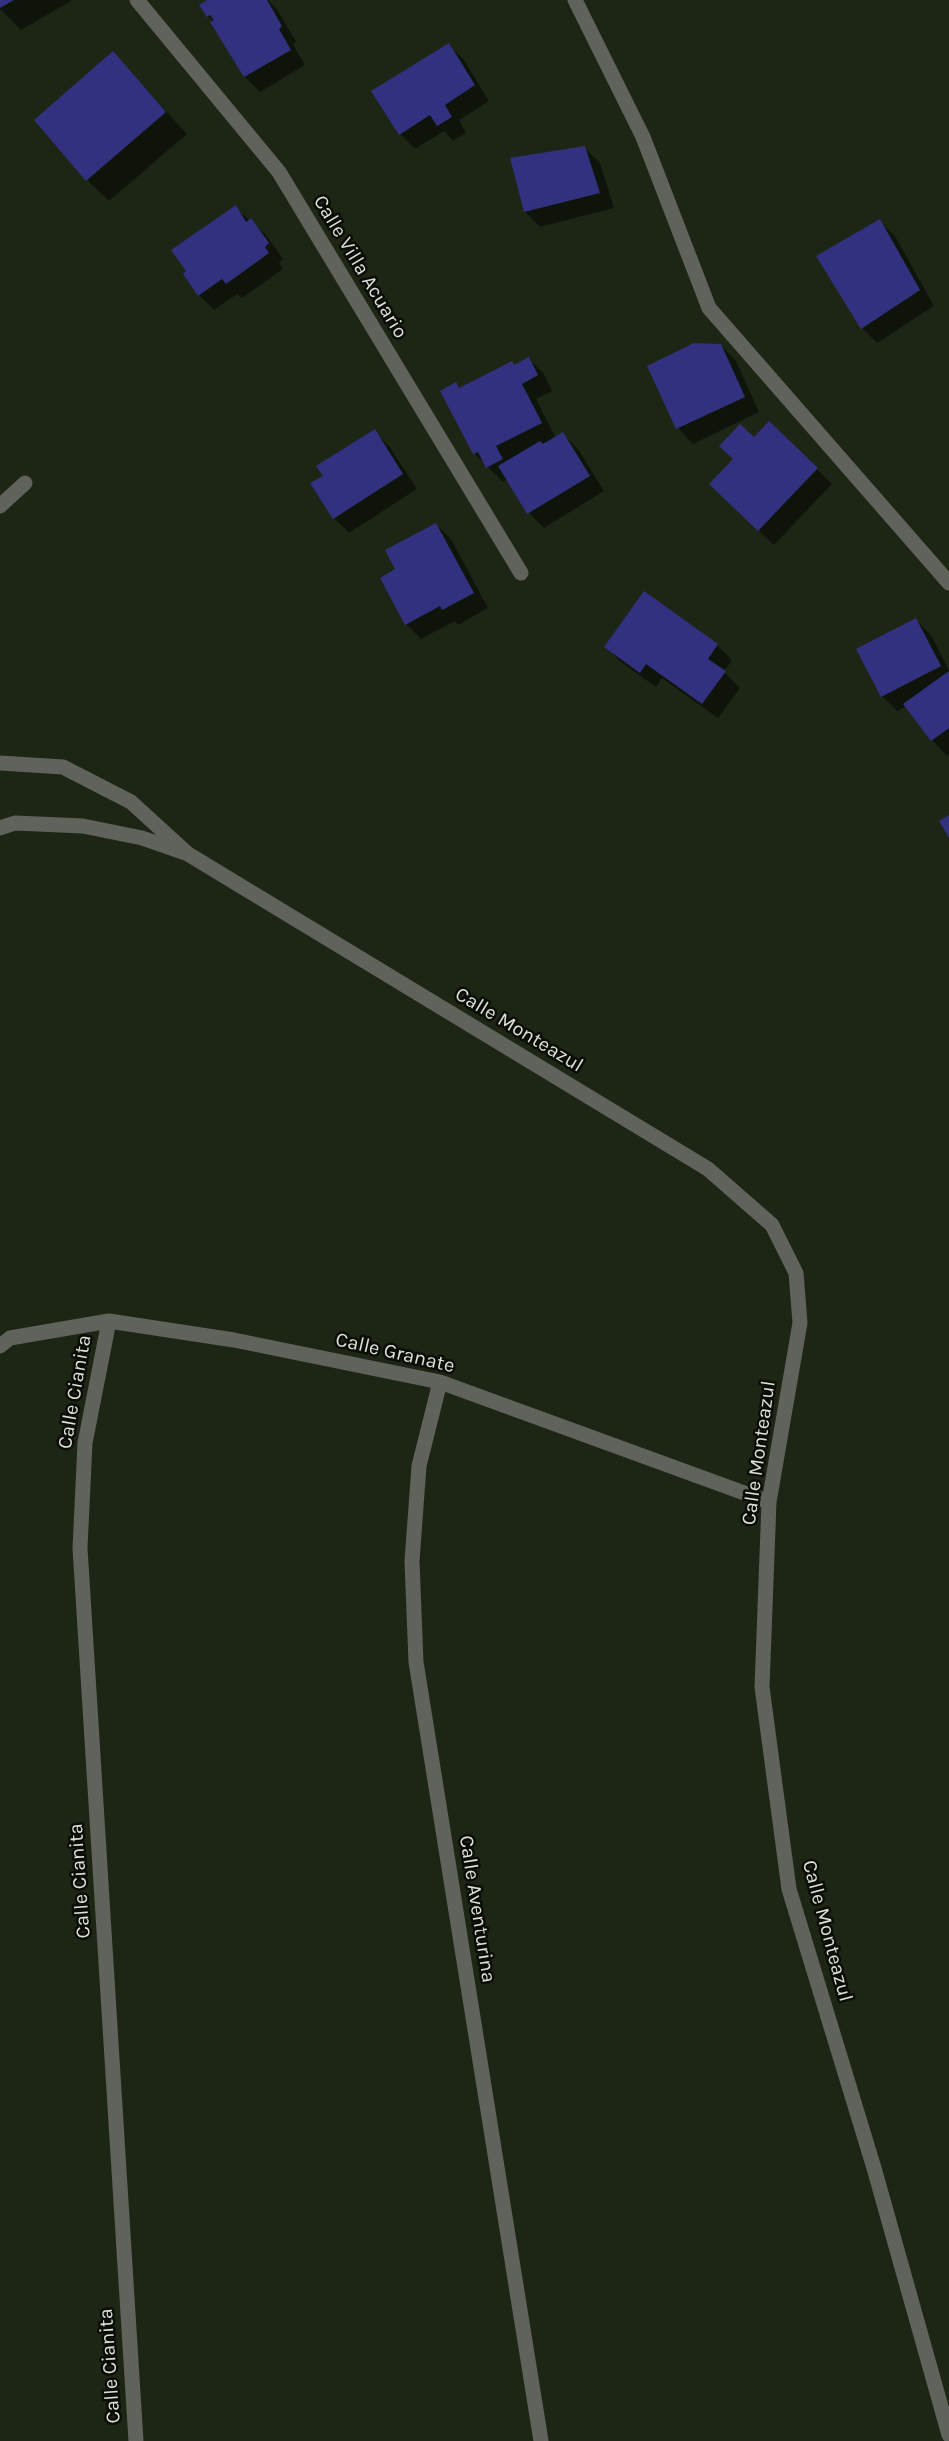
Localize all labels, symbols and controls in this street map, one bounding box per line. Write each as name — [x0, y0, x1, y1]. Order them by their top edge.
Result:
street label: Calle Villa Acuario — [308, 191, 412, 343]
street label: Calle Monteazul — [450, 982, 588, 1078]
street label: Calle Granate — [333, 1328, 457, 1378]
street label: Calle Cianita — [53, 1333, 97, 1451]
street label: Calle Monteazul — [737, 1379, 781, 1527]
street label: Calle Cianita — [64, 1823, 96, 1939]
street label: Calle Aventurina — [454, 1834, 500, 1984]
street label: Calle Monteazul — [797, 1858, 857, 2004]
street label: Calle Cianita — [94, 2308, 126, 2424]

